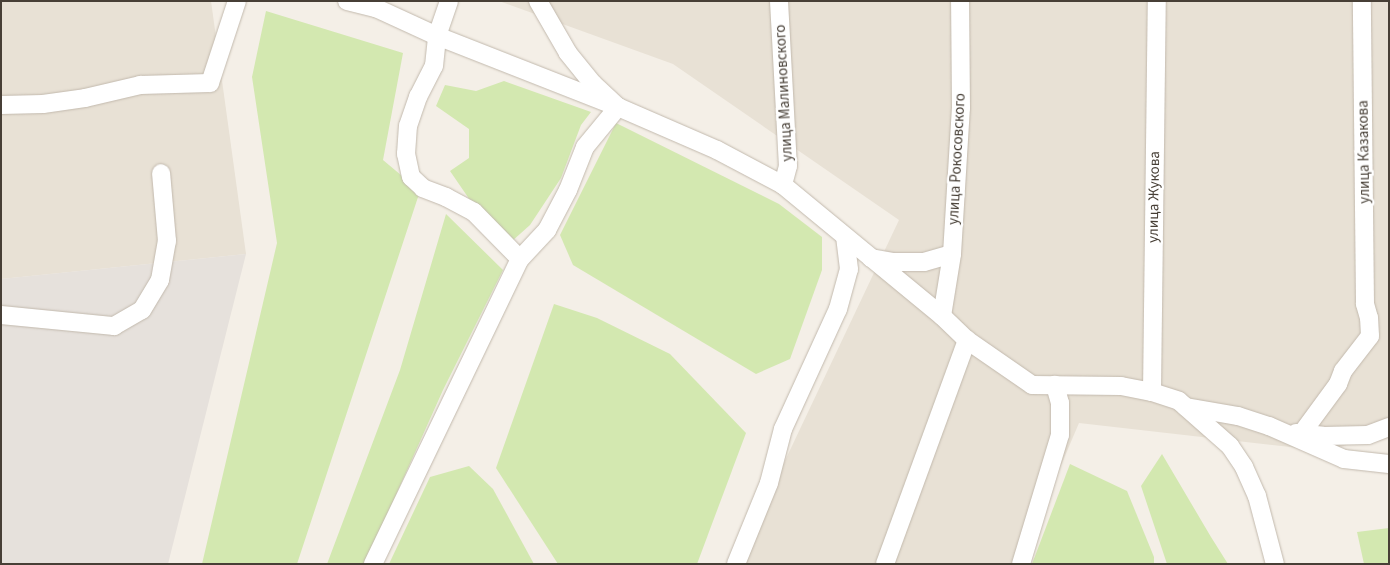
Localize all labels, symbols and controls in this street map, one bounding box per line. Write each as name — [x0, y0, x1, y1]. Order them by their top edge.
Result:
street label: улица Малиновского — [771, 24, 797, 162]
street label: улица Рокосовского — [945, 93, 969, 225]
street label: улица Казакова — [1354, 100, 1374, 204]
street label: улица Жукова — [1144, 151, 1164, 243]

